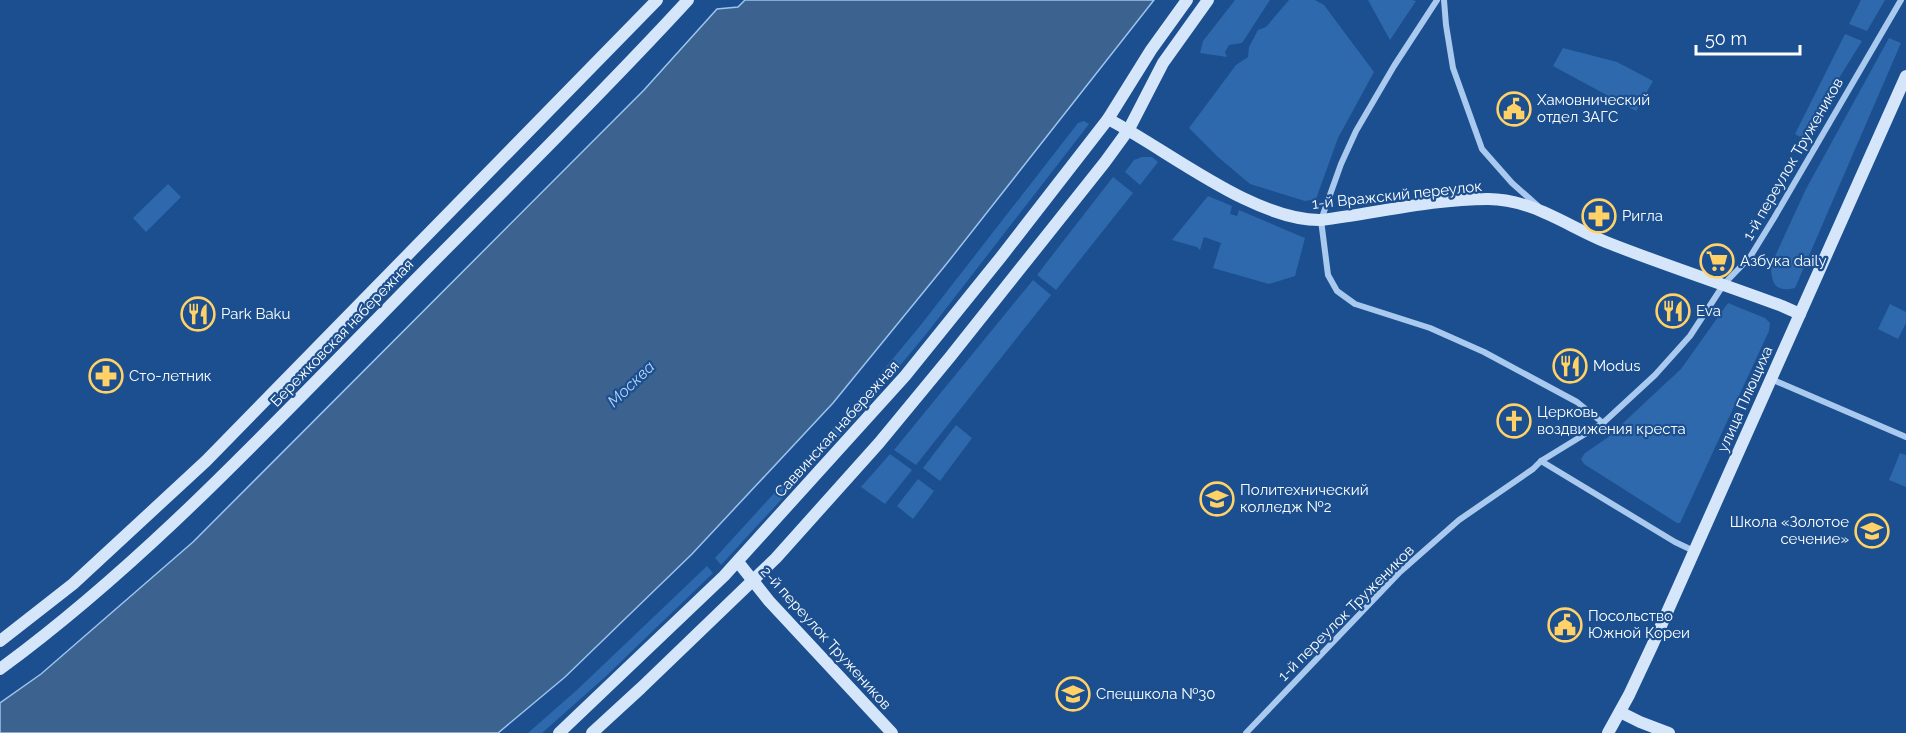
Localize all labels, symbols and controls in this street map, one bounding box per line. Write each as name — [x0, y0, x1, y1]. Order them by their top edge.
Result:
scale bar — [1696, 18, 1800, 56]
text: 50 m — [1705, 28, 1747, 49]
street label: 1-й переулок Тружеников — [1739, 74, 1847, 244]
public building icon: Хамовнический отдел ЗАГС — [1496, 91, 1532, 127]
place label: Хамовнический отдел ЗАГС — [1537, 91, 1650, 126]
street label: 1-й Вражский переулок — [1311, 177, 1483, 213]
pharmacy icon: Ригла — [1581, 198, 1617, 234]
place label: Ригла — [1622, 207, 1663, 225]
supermarket icon: Азбука daily — [1699, 243, 1735, 279]
place label: Азбука daily — [1740, 252, 1827, 270]
street label: Бережковская набережная — [267, 256, 417, 410]
restaurant icon: Eva — [1655, 293, 1691, 329]
restaurant icon: Park Baku — [180, 296, 216, 332]
place label: Eva — [1696, 302, 1721, 320]
place label: Park Baku — [221, 305, 291, 323]
street label: улица Плющиха — [1714, 343, 1776, 455]
restaurant icon: Modus — [1552, 348, 1588, 384]
water label: Москва — [604, 357, 659, 411]
street label: Саввинская набережная — [771, 357, 903, 501]
place label: Modus — [1593, 357, 1640, 375]
pharmacy icon: Сто-летник — [88, 358, 124, 394]
place label: Сто-летник — [129, 367, 212, 385]
church icon: Церковь воздвижения креста — [1496, 403, 1532, 439]
place label: Церковь воздвижения креста — [1537, 403, 1686, 438]
school or university icon: Политехнический колледж №2 — [1199, 481, 1235, 517]
place label: Политехнический колледж №2 — [1240, 481, 1369, 516]
place label: Школа «Золотое сечение» — [1730, 513, 1849, 548]
school or university icon: Школа «Золотое сечение» — [1854, 513, 1890, 549]
street label: 1-й переулок Тружеников — [1274, 541, 1418, 685]
street label: 2-й переулок Тружеников — [757, 563, 895, 713]
public building icon: Посольство Южной Кореи — [1547, 607, 1583, 643]
place label: Посольство Южной Кореи — [1588, 607, 1690, 642]
school or university icon: Спецшкола №30 — [1055, 676, 1091, 712]
place label: Спецшкола №30 — [1096, 685, 1215, 703]

